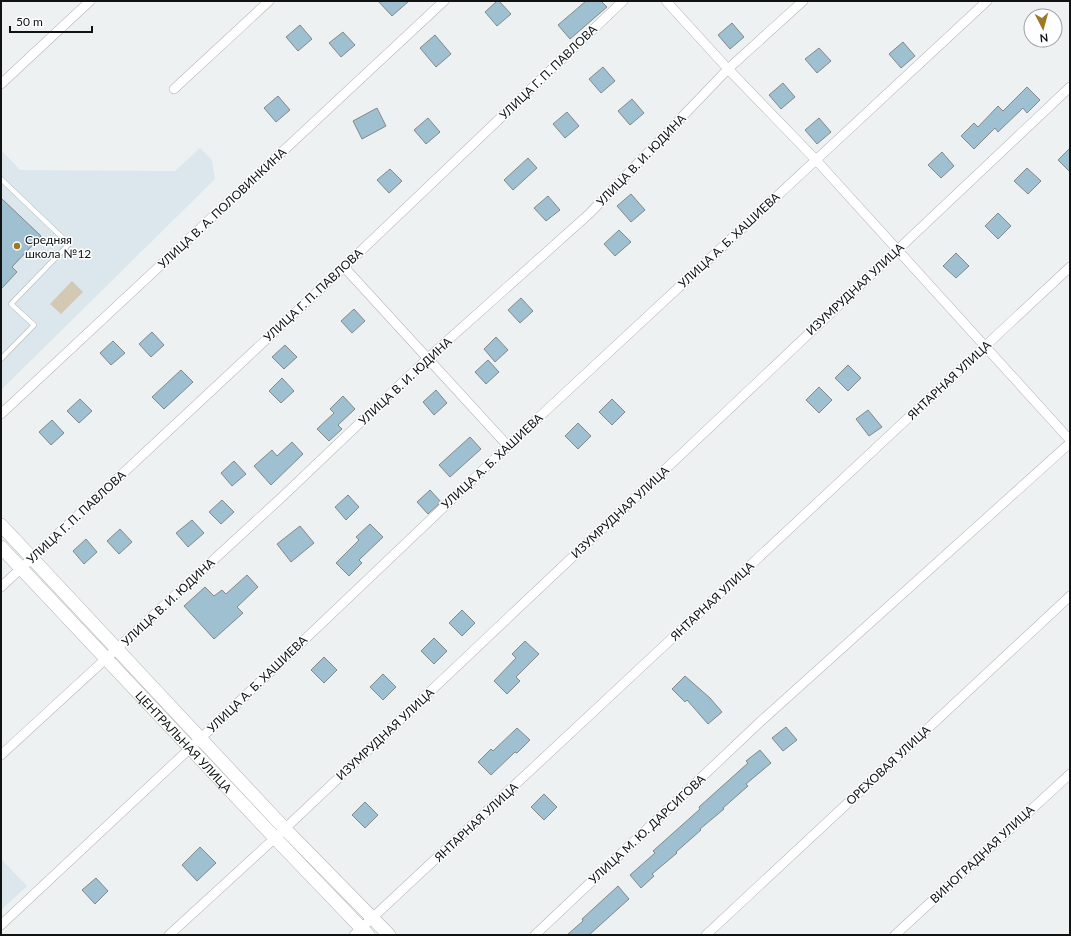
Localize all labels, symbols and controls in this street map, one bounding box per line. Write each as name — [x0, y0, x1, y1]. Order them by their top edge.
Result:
scale bar — [10, 8, 92, 34]
north arrow — [1023, 8, 1063, 48]
text: 50 m — [16, 14, 43, 29]
street label: УЛИЦА Г. П. ПАВЛОВА — [496, 21, 601, 123]
text: N — [1039, 32, 1049, 45]
street label: УЛИЦА В. И. ЮДИНА — [593, 110, 689, 209]
street label: УЛИЦА В. А. ПОЛОВИНКИНА — [155, 144, 290, 271]
street label: УЛИЦА А. Б. ХАШИЕВА — [675, 188, 783, 291]
place label: Средняя школа №12 — [25, 232, 91, 261]
street label: ИЗУМРУДНАЯ УЛИЦА — [803, 239, 908, 338]
marker: Средняя школа №12 — [12, 241, 22, 251]
street label: УЛИЦА Г. П. ПАВЛОВА — [260, 245, 366, 345]
street label: УЛИЦА В. И. ЮДИНА — [355, 333, 455, 428]
street label: ЯНТАРНАЯ УЛИЦА — [903, 337, 995, 423]
street label: УЛИЦА А. Б. ХАШИЕВА — [438, 409, 546, 512]
street label: ИЗУМРУДНАЯ УЛИЦА — [568, 462, 673, 561]
street label: УЛИЦА Г. П. ПАВЛОВА — [23, 467, 129, 567]
street label: УЛИЦА В. И. ЮДИНА — [118, 554, 218, 649]
street label: ЯНТАРНАЯ УЛИЦА — [666, 558, 758, 644]
street label: УЛИЦА А. Б. ХАШИЕВА — [204, 632, 311, 736]
street label: ИЗУМРУДНАЯ УЛИЦА — [333, 684, 438, 783]
street label: ЦЕНТРАЛЬНАЯ УЛИЦА — [133, 687, 236, 796]
street label: ОРЕХОВАЯ УЛИЦА — [843, 721, 934, 808]
street label: УЛИЦА М. Ю. ДАРСИГОВА — [586, 770, 709, 887]
street label: ЯНТАРНАЯ УЛИЦА — [430, 779, 522, 865]
street label: ВИНОГРАДНАЯ УЛИЦА — [927, 801, 1038, 906]

